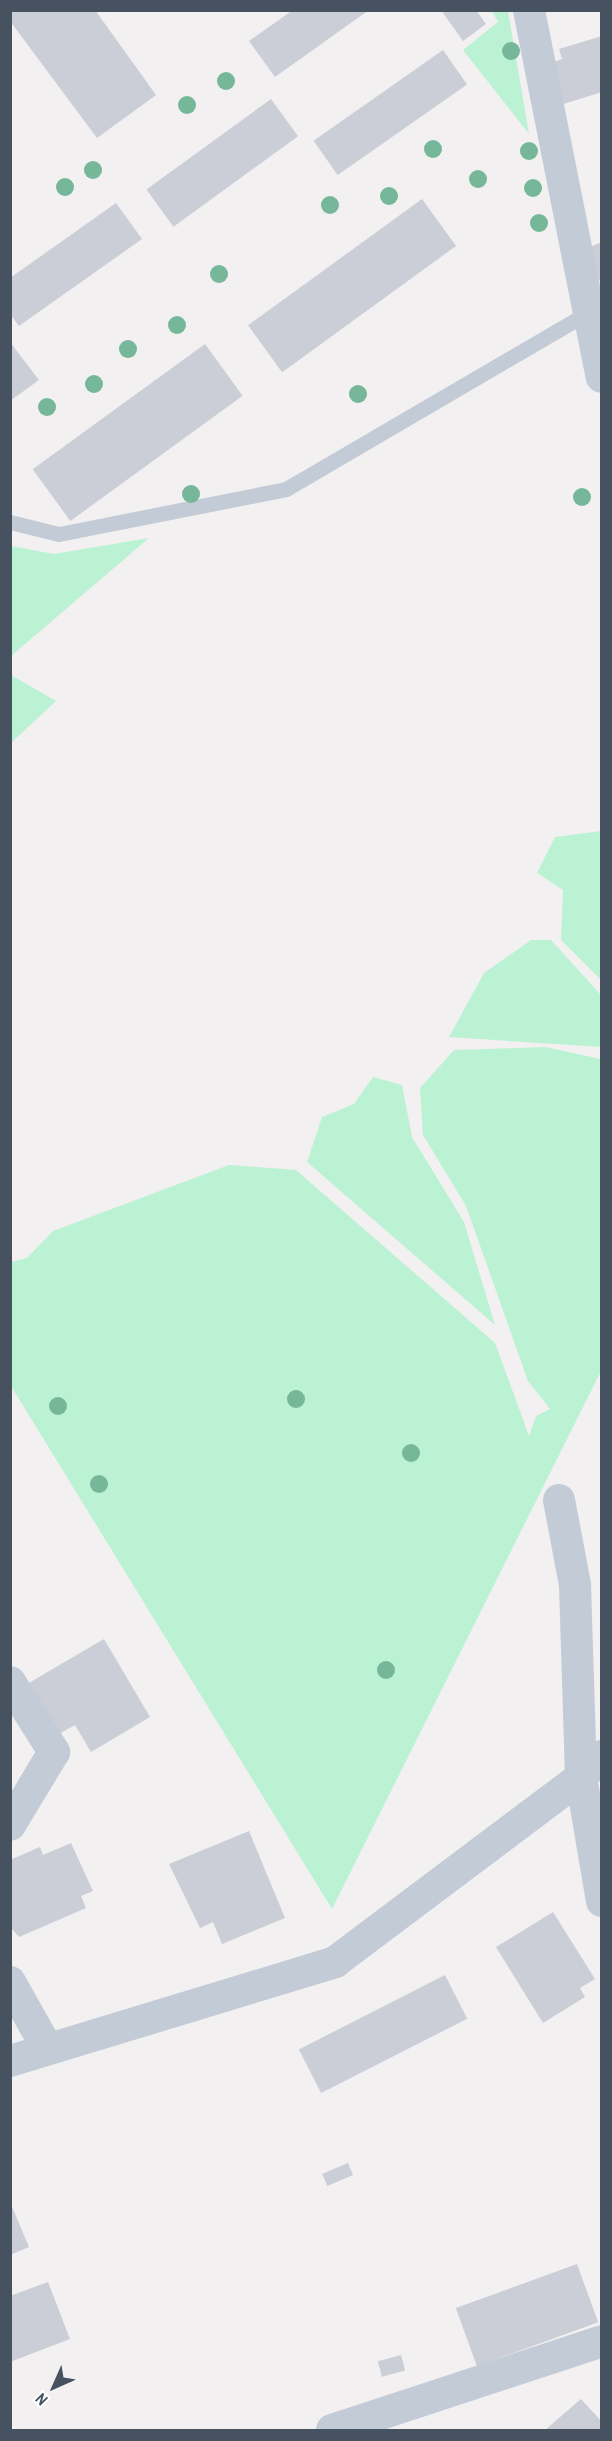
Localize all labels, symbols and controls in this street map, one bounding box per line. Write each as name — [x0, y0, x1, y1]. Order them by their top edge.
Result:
north arrow — [24, 2357, 84, 2417]
text: N — [30, 2389, 52, 2411]

